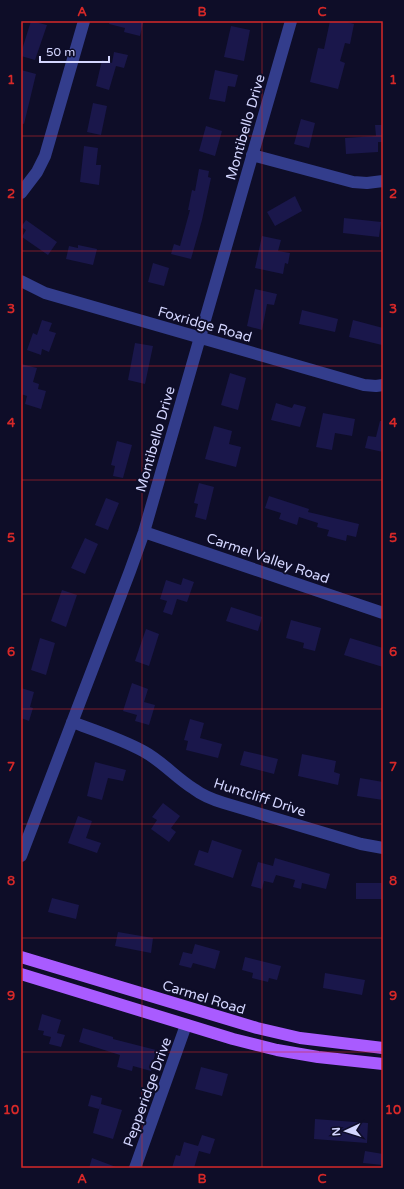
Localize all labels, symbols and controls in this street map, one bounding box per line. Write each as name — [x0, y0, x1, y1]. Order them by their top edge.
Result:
text: A — [77, 4, 87, 20]
text: B — [197, 4, 207, 20]
text: C — [317, 4, 327, 20]
scale bar — [40, 38, 109, 64]
text: 50 m — [46, 45, 75, 59]
text: 1 — [7, 72, 15, 88]
street label: Montibello Drive — [222, 72, 269, 182]
text: 1 — [389, 72, 397, 88]
text: 2 — [7, 186, 15, 202]
text: 2 — [389, 186, 397, 202]
text: 3 — [7, 301, 15, 317]
text: 3 — [389, 301, 397, 317]
street label: Foxridge Road — [156, 303, 254, 346]
street label: Montibello Drive — [132, 384, 179, 494]
text: 4 — [7, 415, 16, 431]
text: 4 — [389, 415, 398, 431]
street label: Carmel Valley Road — [204, 529, 332, 587]
text: 5 — [7, 530, 15, 546]
text: 5 — [389, 530, 397, 546]
text: 6 — [7, 644, 15, 660]
text: 6 — [389, 644, 397, 660]
text: 7 — [7, 759, 15, 775]
text: 7 — [389, 759, 397, 775]
street label: Huntcliff Drive — [212, 775, 308, 820]
text: 8 — [7, 873, 15, 889]
text: 8 — [389, 873, 397, 889]
street label: Carmel Road — [160, 977, 247, 1018]
text: 9 — [7, 988, 15, 1004]
text: 9 — [389, 988, 397, 1004]
street label: Pepperidge Drive — [120, 1035, 175, 1149]
text: 10 — [3, 1102, 19, 1118]
text: 10 — [385, 1102, 401, 1118]
north arrow — [326, 1111, 366, 1151]
text: N — [330, 1127, 343, 1137]
text: A — [77, 1171, 87, 1187]
text: B — [197, 1171, 207, 1187]
text: C — [317, 1171, 327, 1187]

